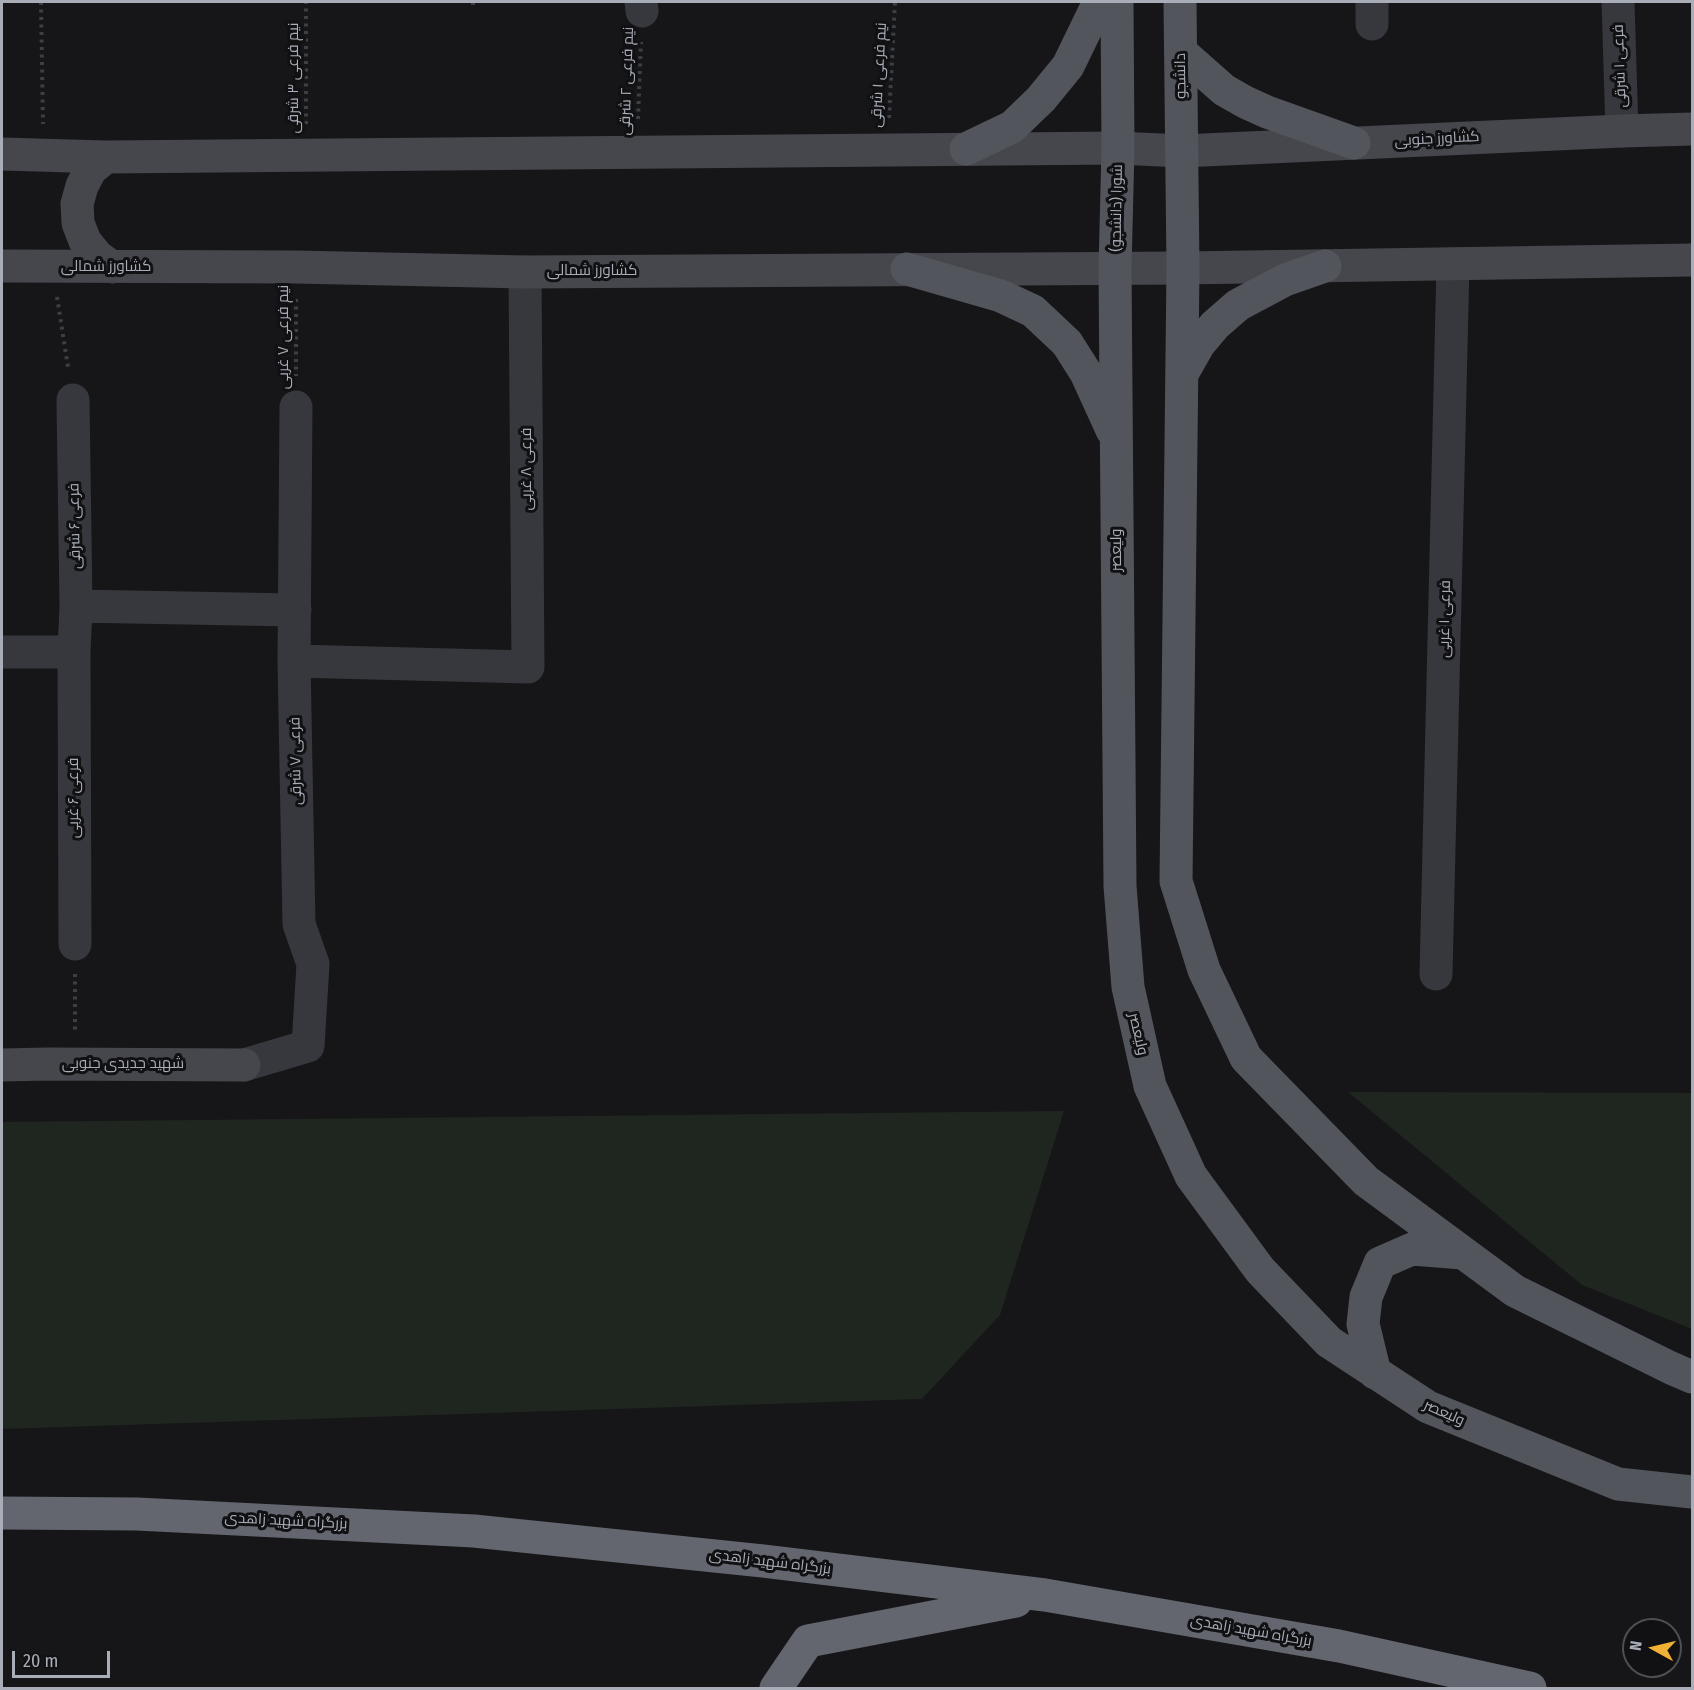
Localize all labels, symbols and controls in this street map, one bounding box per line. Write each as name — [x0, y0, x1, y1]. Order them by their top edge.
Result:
street label: نیم فرعی ۱ شرقی — [867, 22, 891, 128]
street label: نیم فرعی ۳ شرقی — [285, 23, 303, 133]
street label: فرعی ۱ شرقی — [1610, 24, 1630, 108]
street label: نیم فرعی ۲ شرقی — [616, 26, 638, 136]
street label: دانشجو — [1172, 53, 1190, 99]
street label: کشاورز جنوبی — [1394, 128, 1480, 150]
street label: شورا (دانشجو) — [1107, 164, 1127, 252]
street label: کشاورز شمالی — [61, 258, 151, 276]
street label: کشاورز شمالی — [547, 262, 637, 280]
street label: نیم فرعی ۷ غربی — [275, 285, 293, 389]
street label: فرعی ۸ غربی — [518, 428, 536, 510]
street label: فرعی ۶ شرقی — [65, 483, 85, 569]
street label: ولیعصر — [1108, 528, 1126, 572]
street label: فرعی ۱ غربی — [1435, 580, 1455, 658]
street label: فرعی ۷ شرقی — [286, 717, 306, 805]
street label: فرعی ۶ غربی — [65, 758, 83, 838]
street label: ولیعصر — [1124, 1011, 1152, 1057]
street label: شهید جدیدی جنوبی — [62, 1055, 184, 1073]
street label: ولیعصر — [1421, 1396, 1467, 1430]
street label: بزرگراه شهید زاهدی — [224, 1509, 348, 1533]
street label: بزرگراه شهید زاهدی — [708, 1546, 832, 1578]
street label: بزرگراه شهید زاهدی — [1189, 1611, 1313, 1651]
north arrow — [1622, 1618, 1682, 1678]
scale bar — [15, 1639, 112, 1677]
text: N — [1626, 1640, 1646, 1652]
text: 20 m — [23, 1650, 58, 1672]

